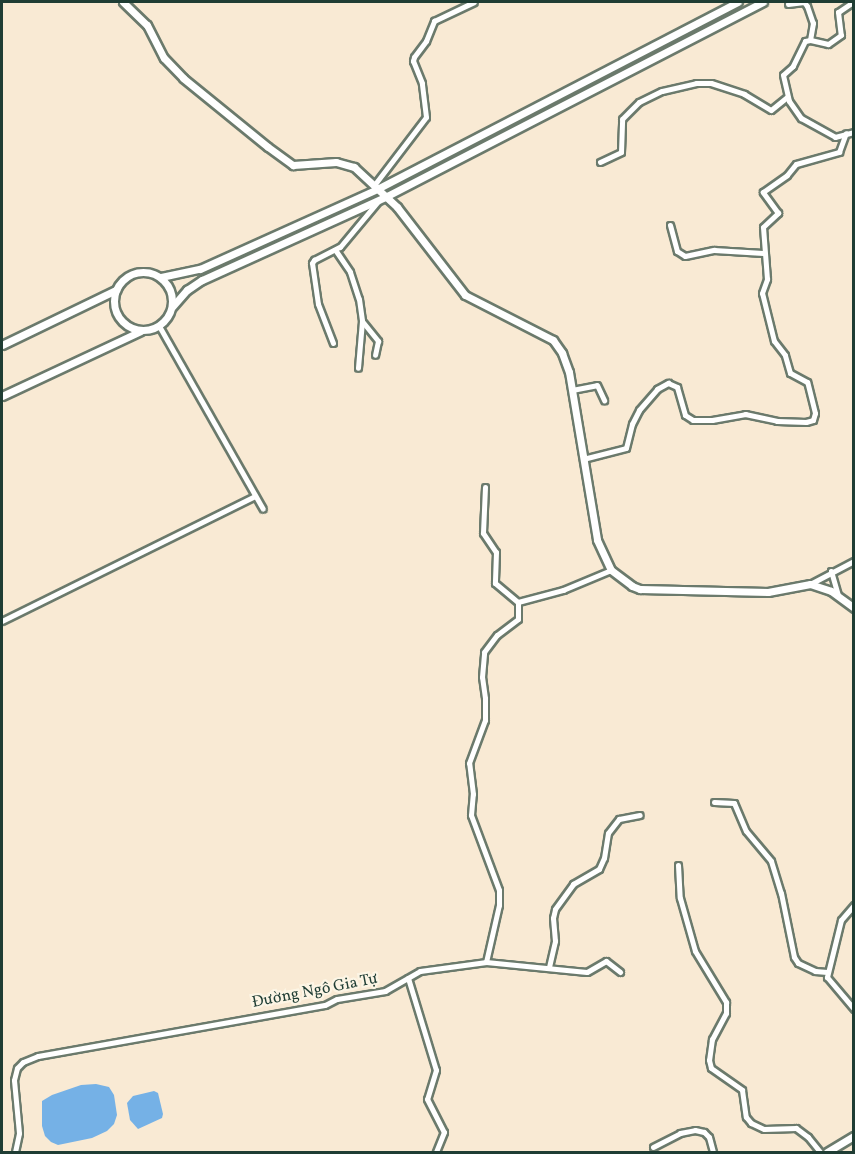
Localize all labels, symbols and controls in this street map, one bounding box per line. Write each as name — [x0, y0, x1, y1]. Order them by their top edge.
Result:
street label: Đường Ngô Gia Tự — [250, 969, 380, 1013]

